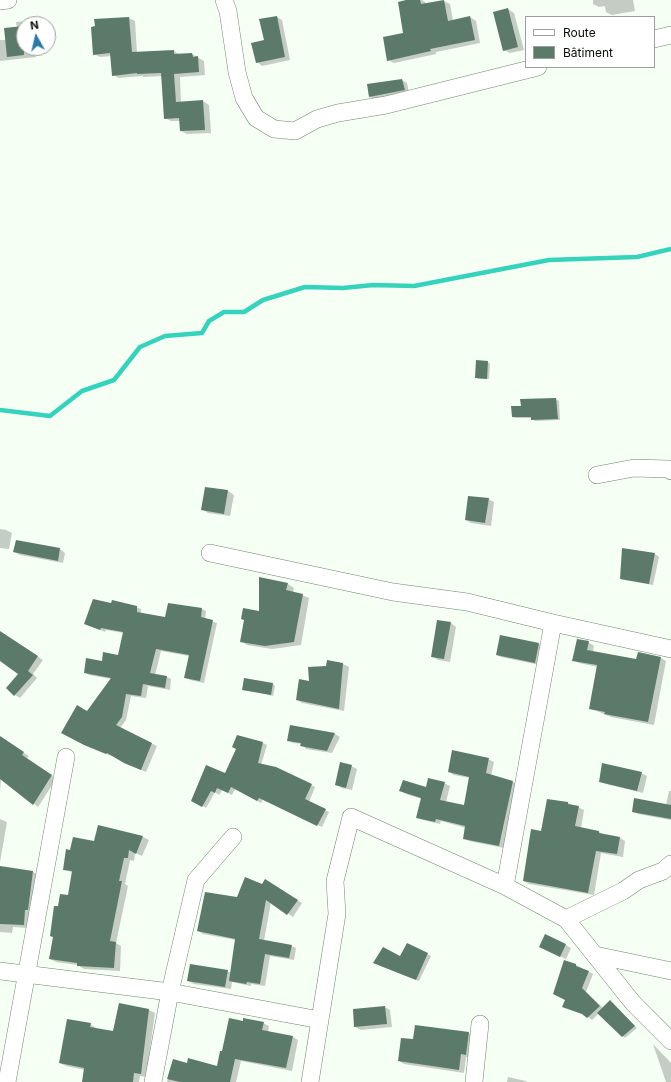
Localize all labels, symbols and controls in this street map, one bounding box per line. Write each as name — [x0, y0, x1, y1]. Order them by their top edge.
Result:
north arrow — [16, 16, 56, 56]
legend — [525, 16, 655, 68]
text: N — [29, 18, 40, 33]
text: Route — [563, 25, 596, 40]
text: Bâtiment — [563, 45, 613, 60]

